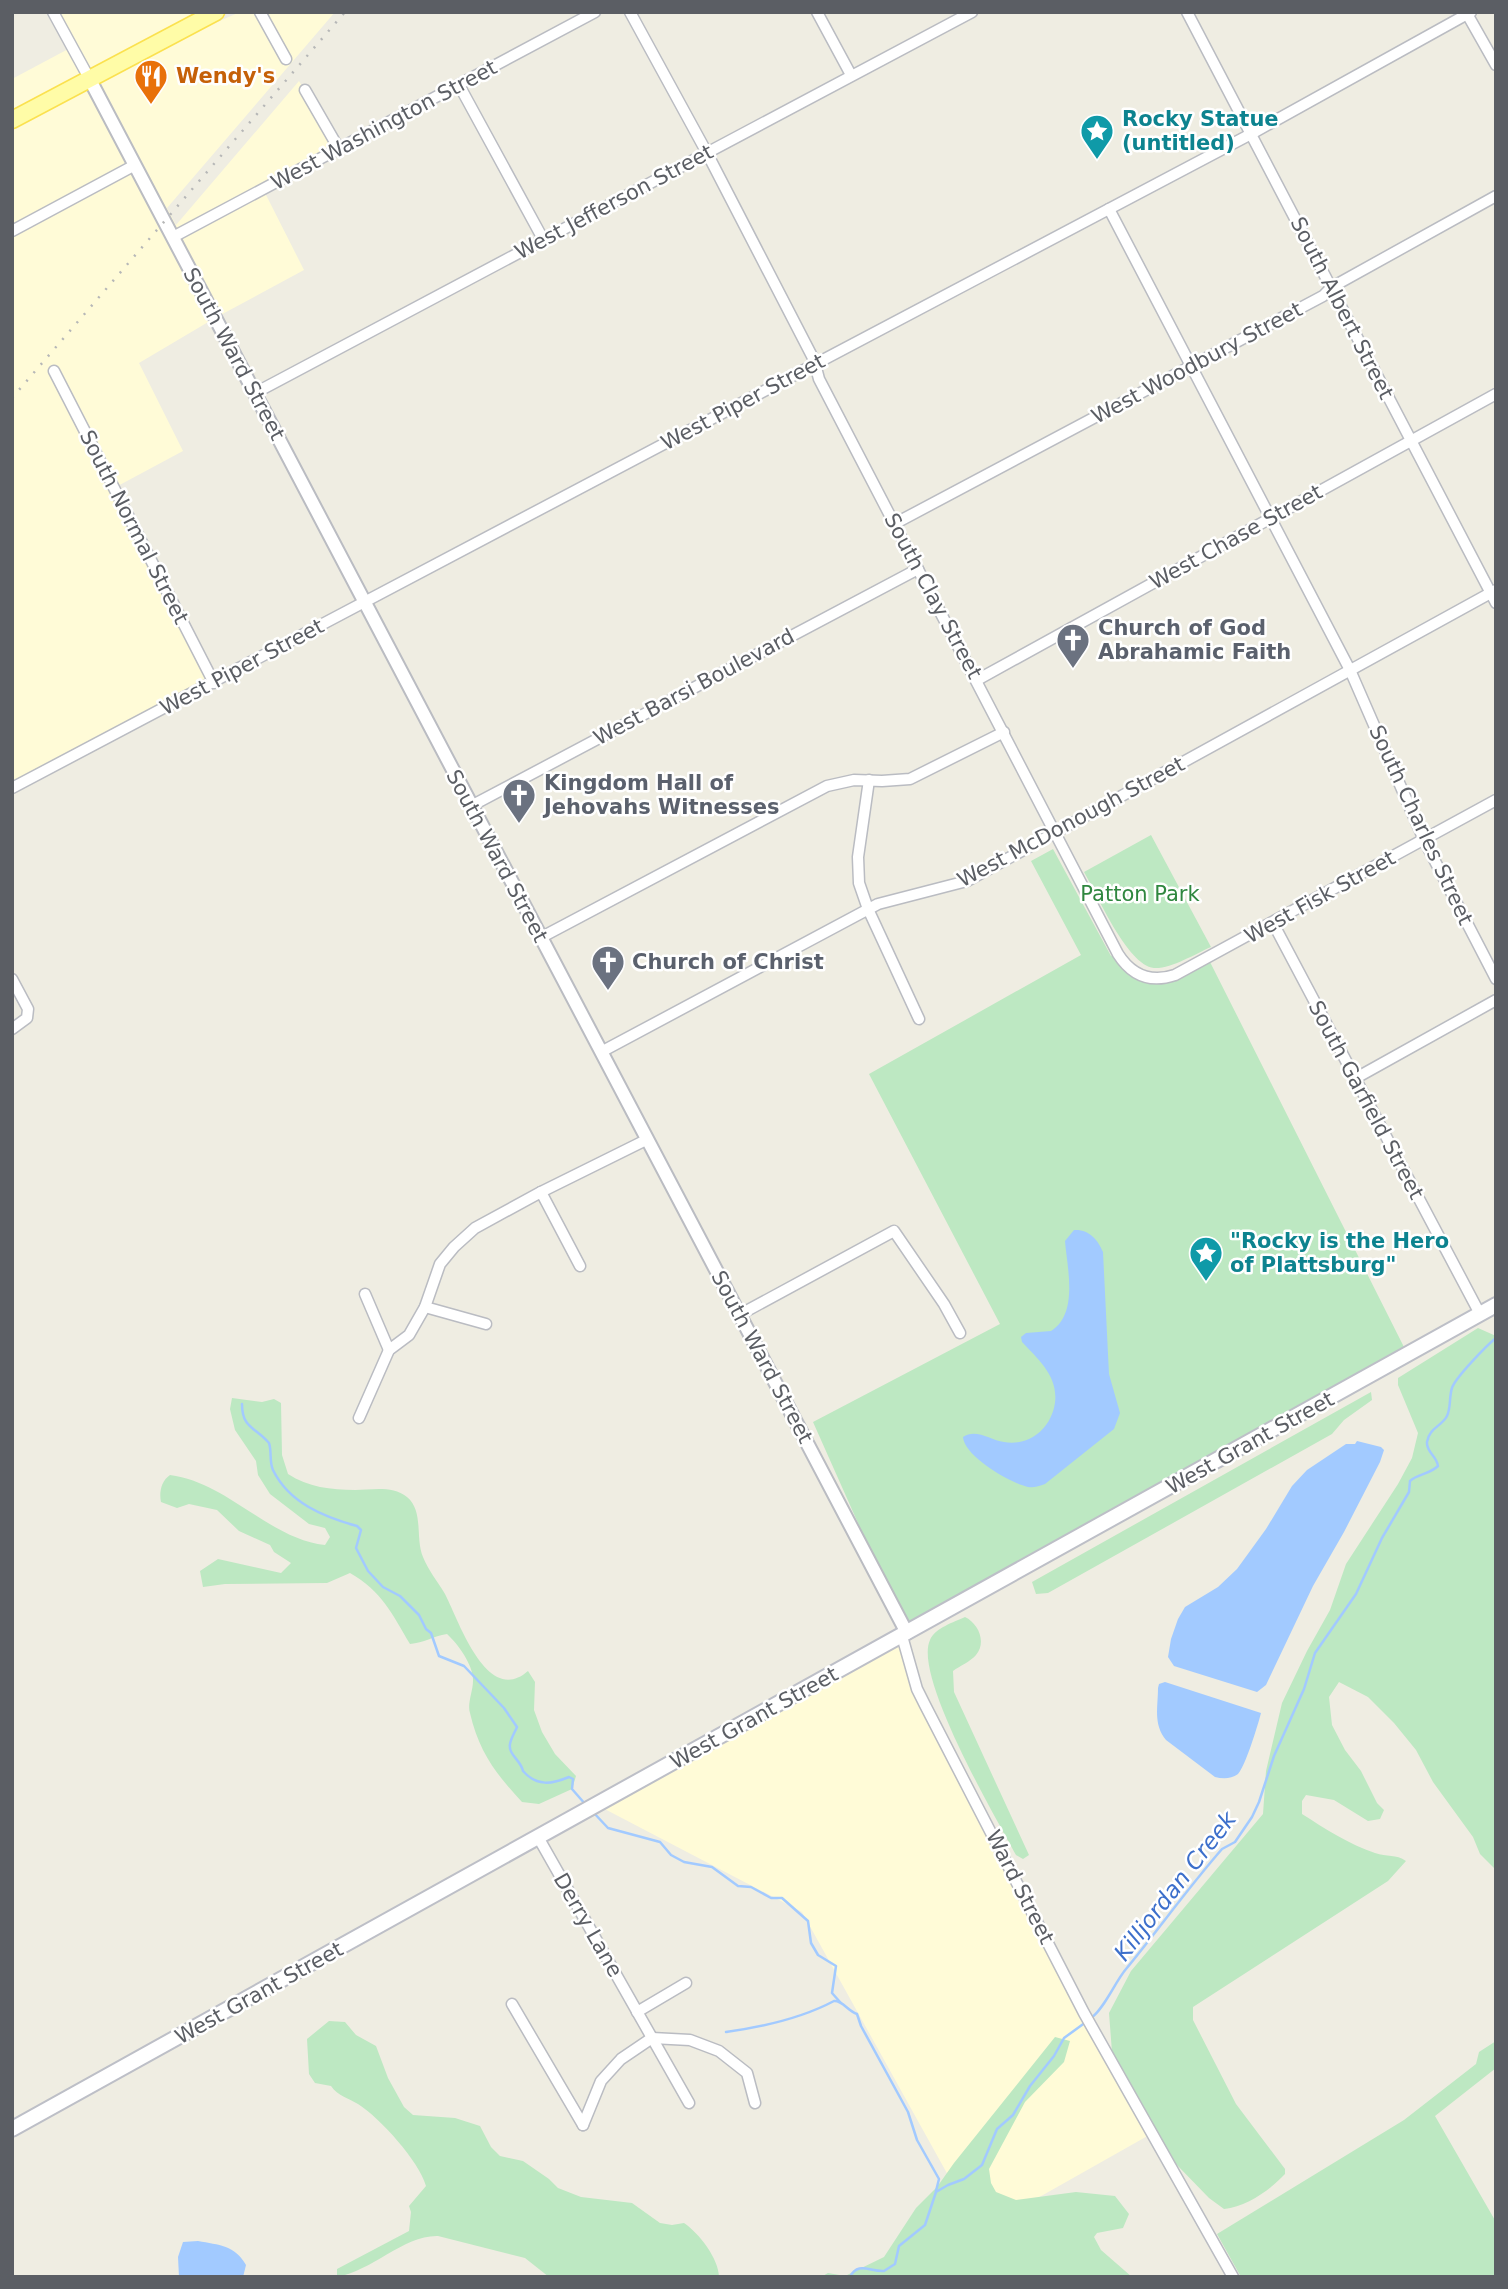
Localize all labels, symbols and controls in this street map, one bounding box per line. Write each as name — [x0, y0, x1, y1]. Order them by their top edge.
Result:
street label: West Washington Street — [267, 55, 501, 195]
restaurant icon: Wendy's — [132, 57, 170, 106]
place label: Wendy's — [176, 64, 275, 88]
place label: Rocky Statue (untitled) — [1122, 107, 1279, 155]
place icon: Rocky Statue (untitled) — [1078, 112, 1116, 161]
street label: West Jefferson Street — [511, 140, 717, 264]
street label: South Albert Street — [1286, 213, 1398, 403]
street label: South Ward Street — [178, 264, 290, 444]
street label: West Woodbury Street — [1088, 297, 1306, 429]
street label: West Piper Street — [657, 349, 829, 455]
street label: South Normal Street — [75, 426, 193, 628]
street label: West Chase Street — [1146, 480, 1326, 594]
street label: South Clay Street — [879, 509, 987, 683]
street label: West Piper Street — [156, 614, 328, 720]
place label: Church of God Abrahamic Faith — [1098, 616, 1291, 664]
church icon: Church of God Abrahamic Faith — [1054, 621, 1092, 670]
street label: West Barsi Boulevard — [590, 624, 798, 750]
street label: South Charles Street — [1364, 721, 1478, 929]
street label: West McDonough Street — [953, 752, 1189, 892]
street label: South Ward Street — [441, 766, 553, 946]
place label: Kingdom Hall of Jehovahs Witnesses — [542, 771, 779, 819]
church icon: Kingdom Hall of Jehovahs Witnesses — [500, 776, 538, 825]
street label: West Fisk Street — [1241, 846, 1399, 948]
park label: Patton Park — [1080, 882, 1200, 906]
church icon: Church of Christ — [589, 943, 627, 992]
place label: Church of Christ — [632, 950, 824, 974]
street label: South Garfield Street — [1303, 997, 1429, 1203]
place label: "Rocky is the Hero of Plattsburg" — [1230, 1229, 1449, 1277]
place icon: "Rocky is the Hero of Plattsburg" — [1187, 1234, 1225, 1283]
street label: South Ward Street — [706, 1267, 818, 1447]
street label: West Grant Street — [1162, 1387, 1338, 1499]
street label: West Grant Street — [666, 1662, 842, 1774]
water label: Killjordan Creek — [1109, 1805, 1242, 1966]
street label: Ward Street — [981, 1826, 1059, 1948]
street label: Derry Lane — [549, 1869, 627, 1981]
street label: West Grant Street — [171, 1937, 347, 2049]

